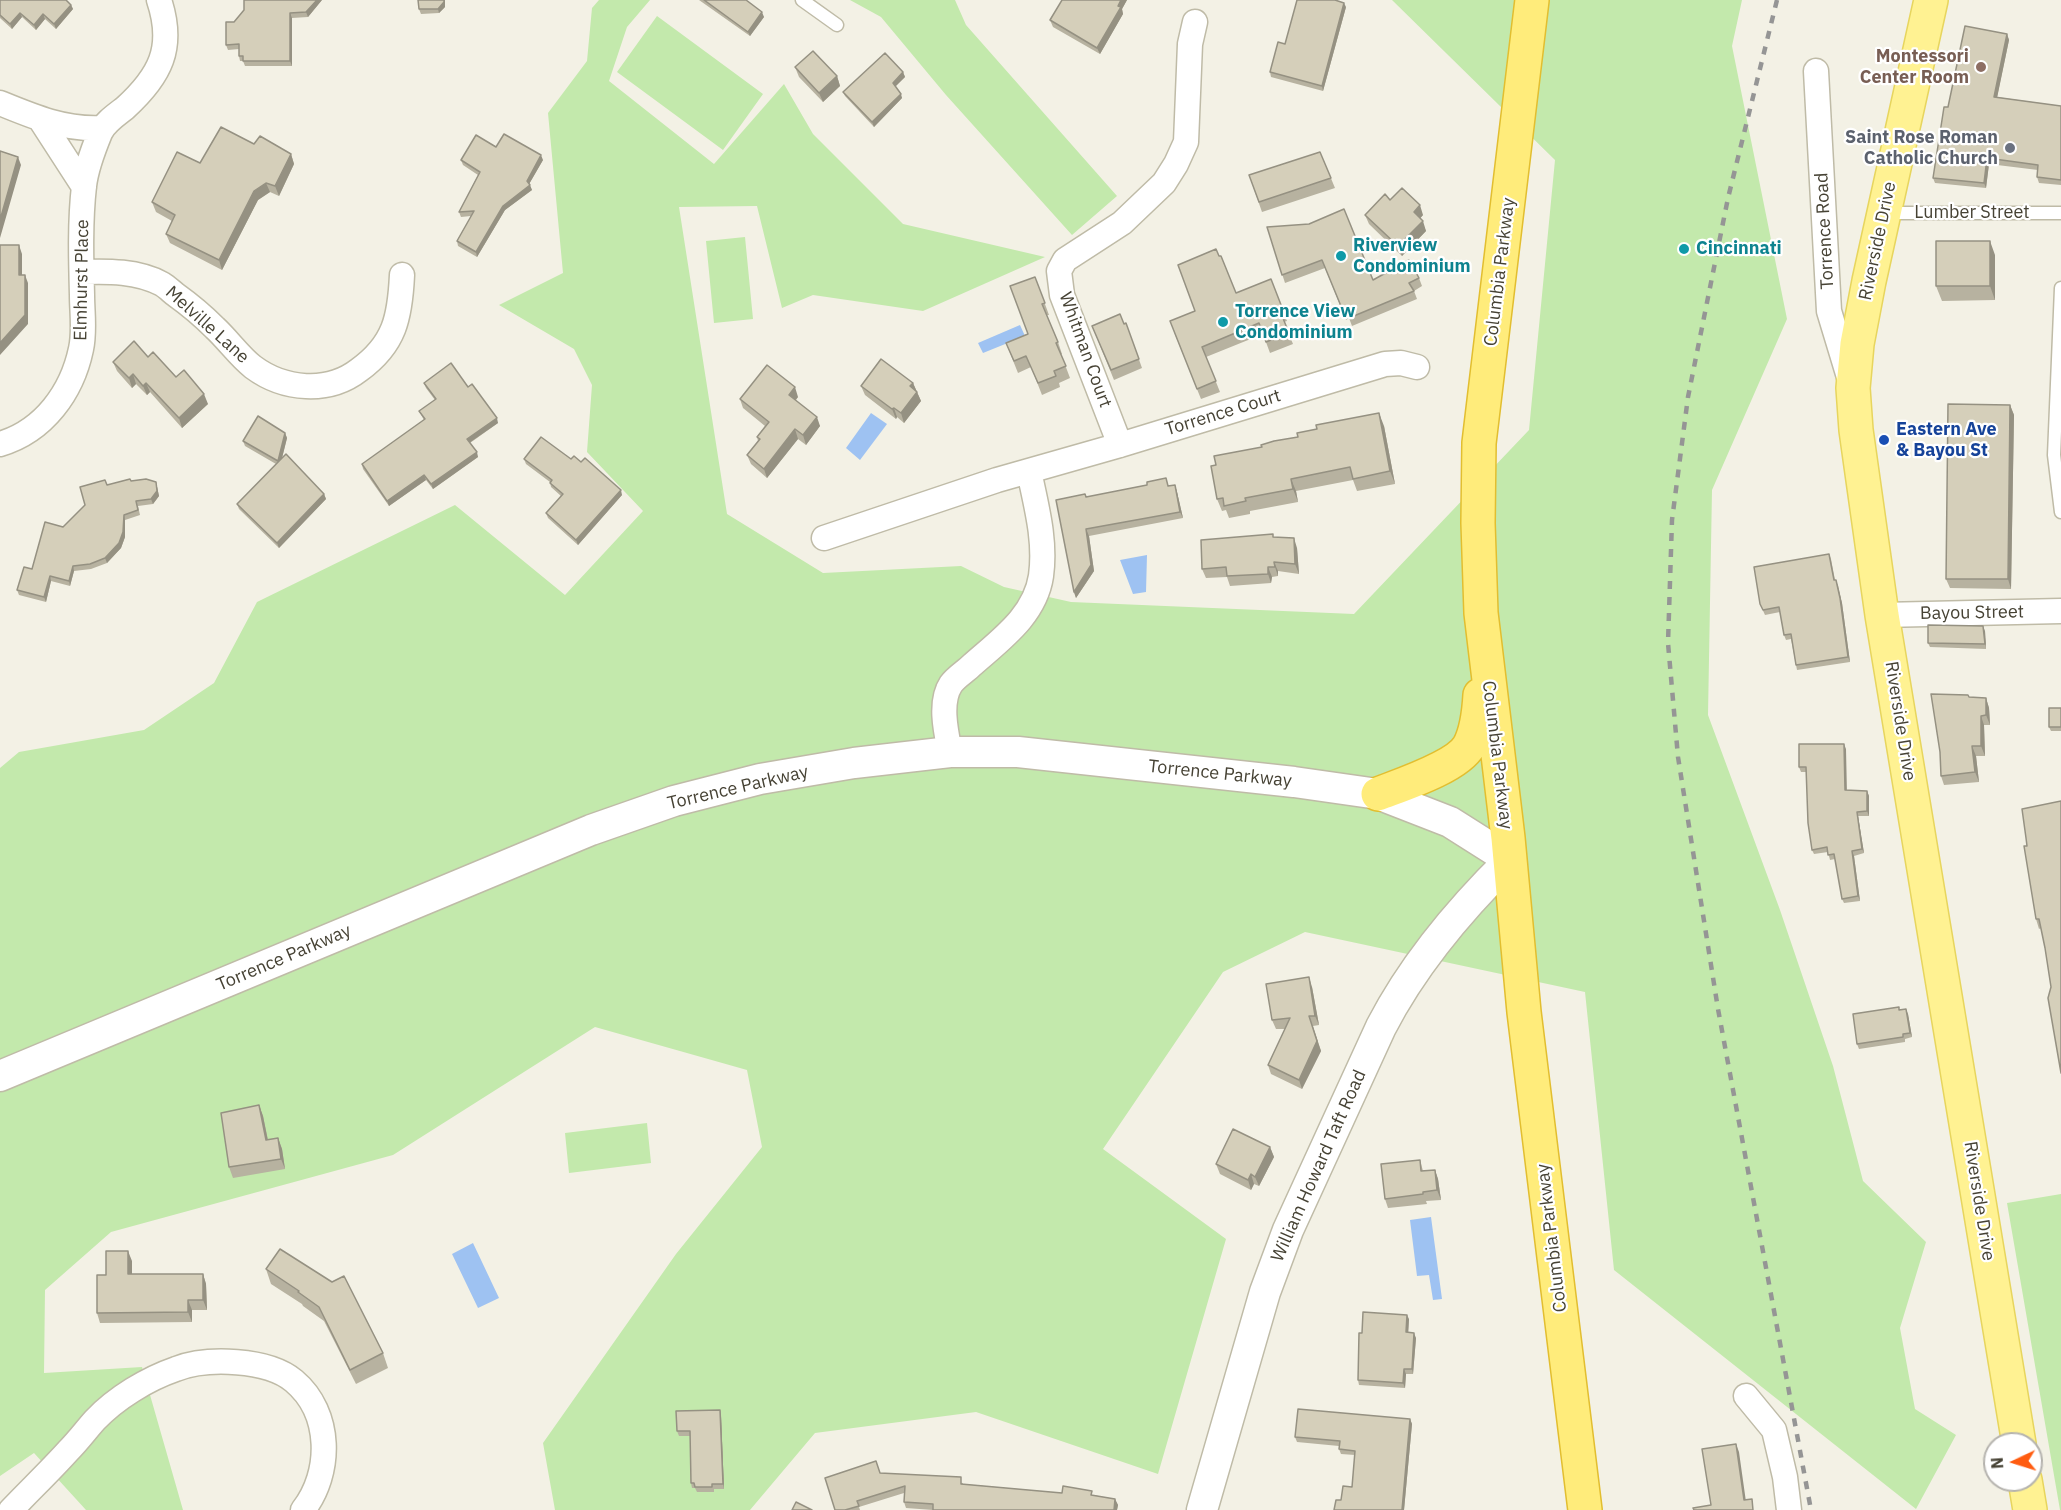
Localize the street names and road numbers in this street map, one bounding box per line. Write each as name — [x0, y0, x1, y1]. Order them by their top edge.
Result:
street label: Torrence Road — [1811, 172, 1839, 290]
street label: Riverside Drive — [1855, 180, 1901, 302]
street label: Columbia Parkway — [1480, 196, 1520, 348]
street label: Lumber Street — [1914, 202, 2030, 224]
street label: Elmhurst Place — [70, 219, 94, 341]
street label: Melville Lane — [161, 282, 253, 368]
street label: Whitman Court — [1054, 289, 1116, 411]
street label: Torrence Court — [1162, 385, 1284, 441]
street label: Bayou Street — [1920, 601, 2024, 625]
street label: Riverside Drive — [1880, 660, 1920, 782]
street label: Columbia Parkway — [1477, 679, 1517, 831]
street label: Torrence Parkway — [1147, 756, 1293, 792]
street label: Torrence Parkway — [665, 761, 811, 815]
street label: Torrence Parkway — [213, 920, 355, 996]
street label: William Howard Taft Road — [1267, 1067, 1371, 1265]
street label: Riverside Drive — [1959, 1140, 1999, 1262]
street label: Columbia Parkway — [1532, 1162, 1572, 1314]

